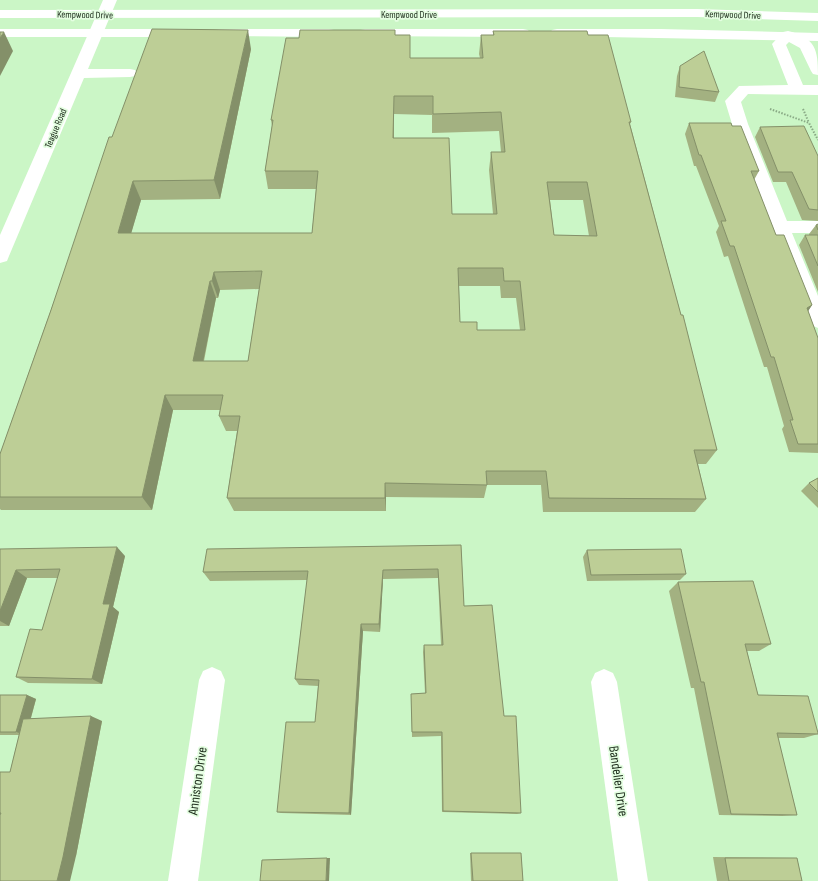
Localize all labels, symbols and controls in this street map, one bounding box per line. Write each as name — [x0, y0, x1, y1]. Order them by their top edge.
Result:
street label: Kempwood Drive — [705, 8, 761, 22]
street label: Kempwood Drive — [57, 9, 113, 21]
street label: Kempwood Drive — [381, 9, 437, 21]
street label: Teague Road — [42, 107, 70, 150]
street label: Bandelier Drive — [605, 745, 632, 817]
street label: Anniston Drive — [184, 746, 211, 817]

